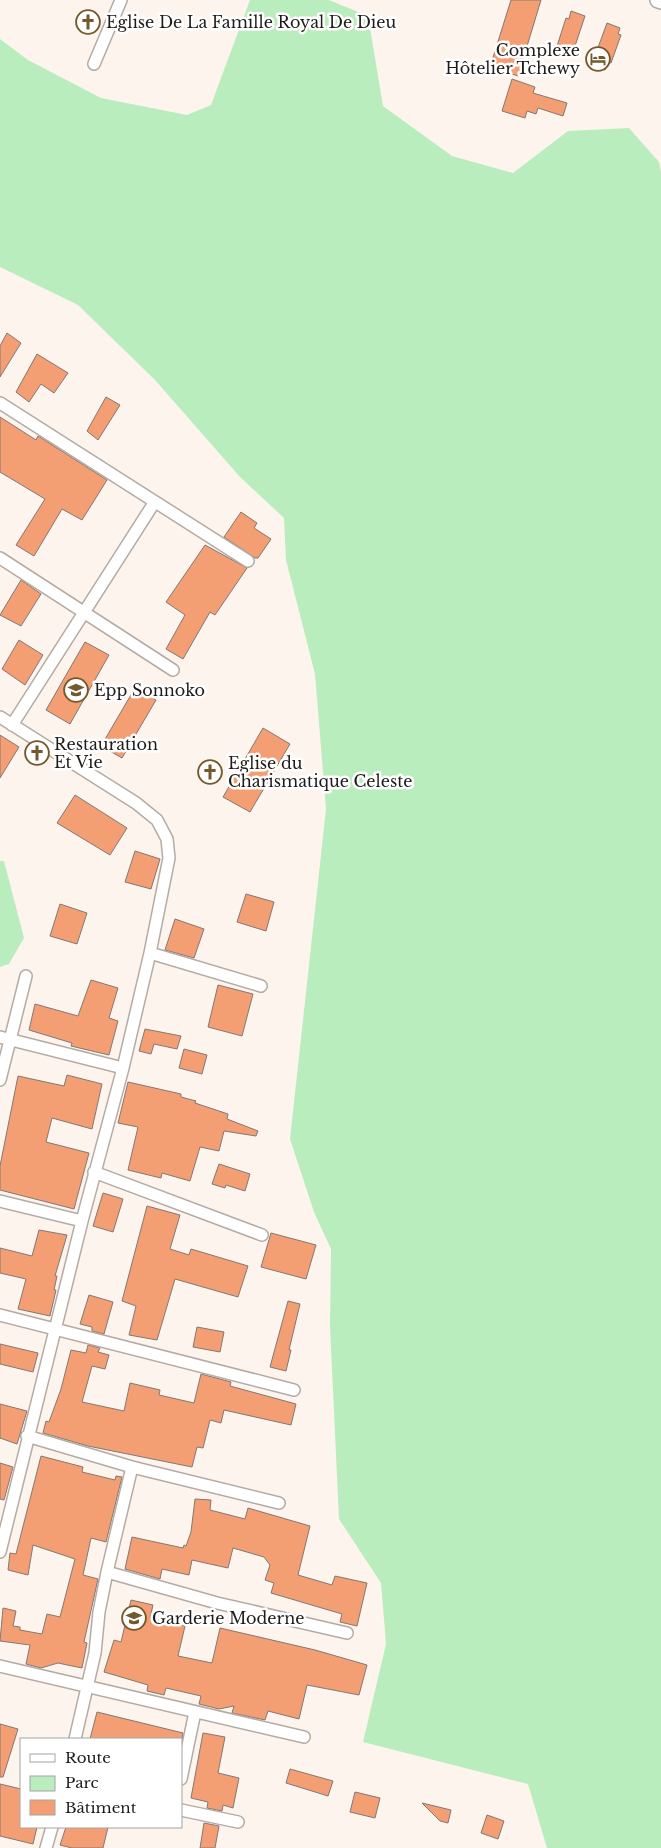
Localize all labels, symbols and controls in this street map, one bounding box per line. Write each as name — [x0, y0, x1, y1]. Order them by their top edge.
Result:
church icon: Eglise De La Famille Royal De Dieu — [75, 9, 101, 35]
place label: Eglise De La Famille Royal De Dieu — [106, 12, 396, 32]
place label: Complexe Hôtelier Tchewy — [445, 40, 581, 78]
hotel icon: Complexe Hôtelier Tchewy — [585, 46, 611, 72]
school or university icon: Epp Sonnoko — [63, 677, 89, 703]
place label: Epp Sonnoko — [94, 680, 205, 700]
place label: Restauration Et Vie — [54, 734, 158, 772]
church icon: Restauration Et Vie — [24, 740, 50, 766]
place label: Eglise du Charismatique Celeste — [228, 753, 412, 791]
church icon: Eglise du Charismatique Celeste — [197, 759, 223, 785]
school or university icon: Garderie Moderne — [121, 1605, 147, 1631]
place label: Garderie Moderne — [152, 1608, 304, 1628]
legend — [20, 1738, 182, 1828]
text: Route — [65, 1748, 111, 1767]
text: Parc — [65, 1773, 98, 1792]
text: Bâtiment — [65, 1798, 137, 1817]

